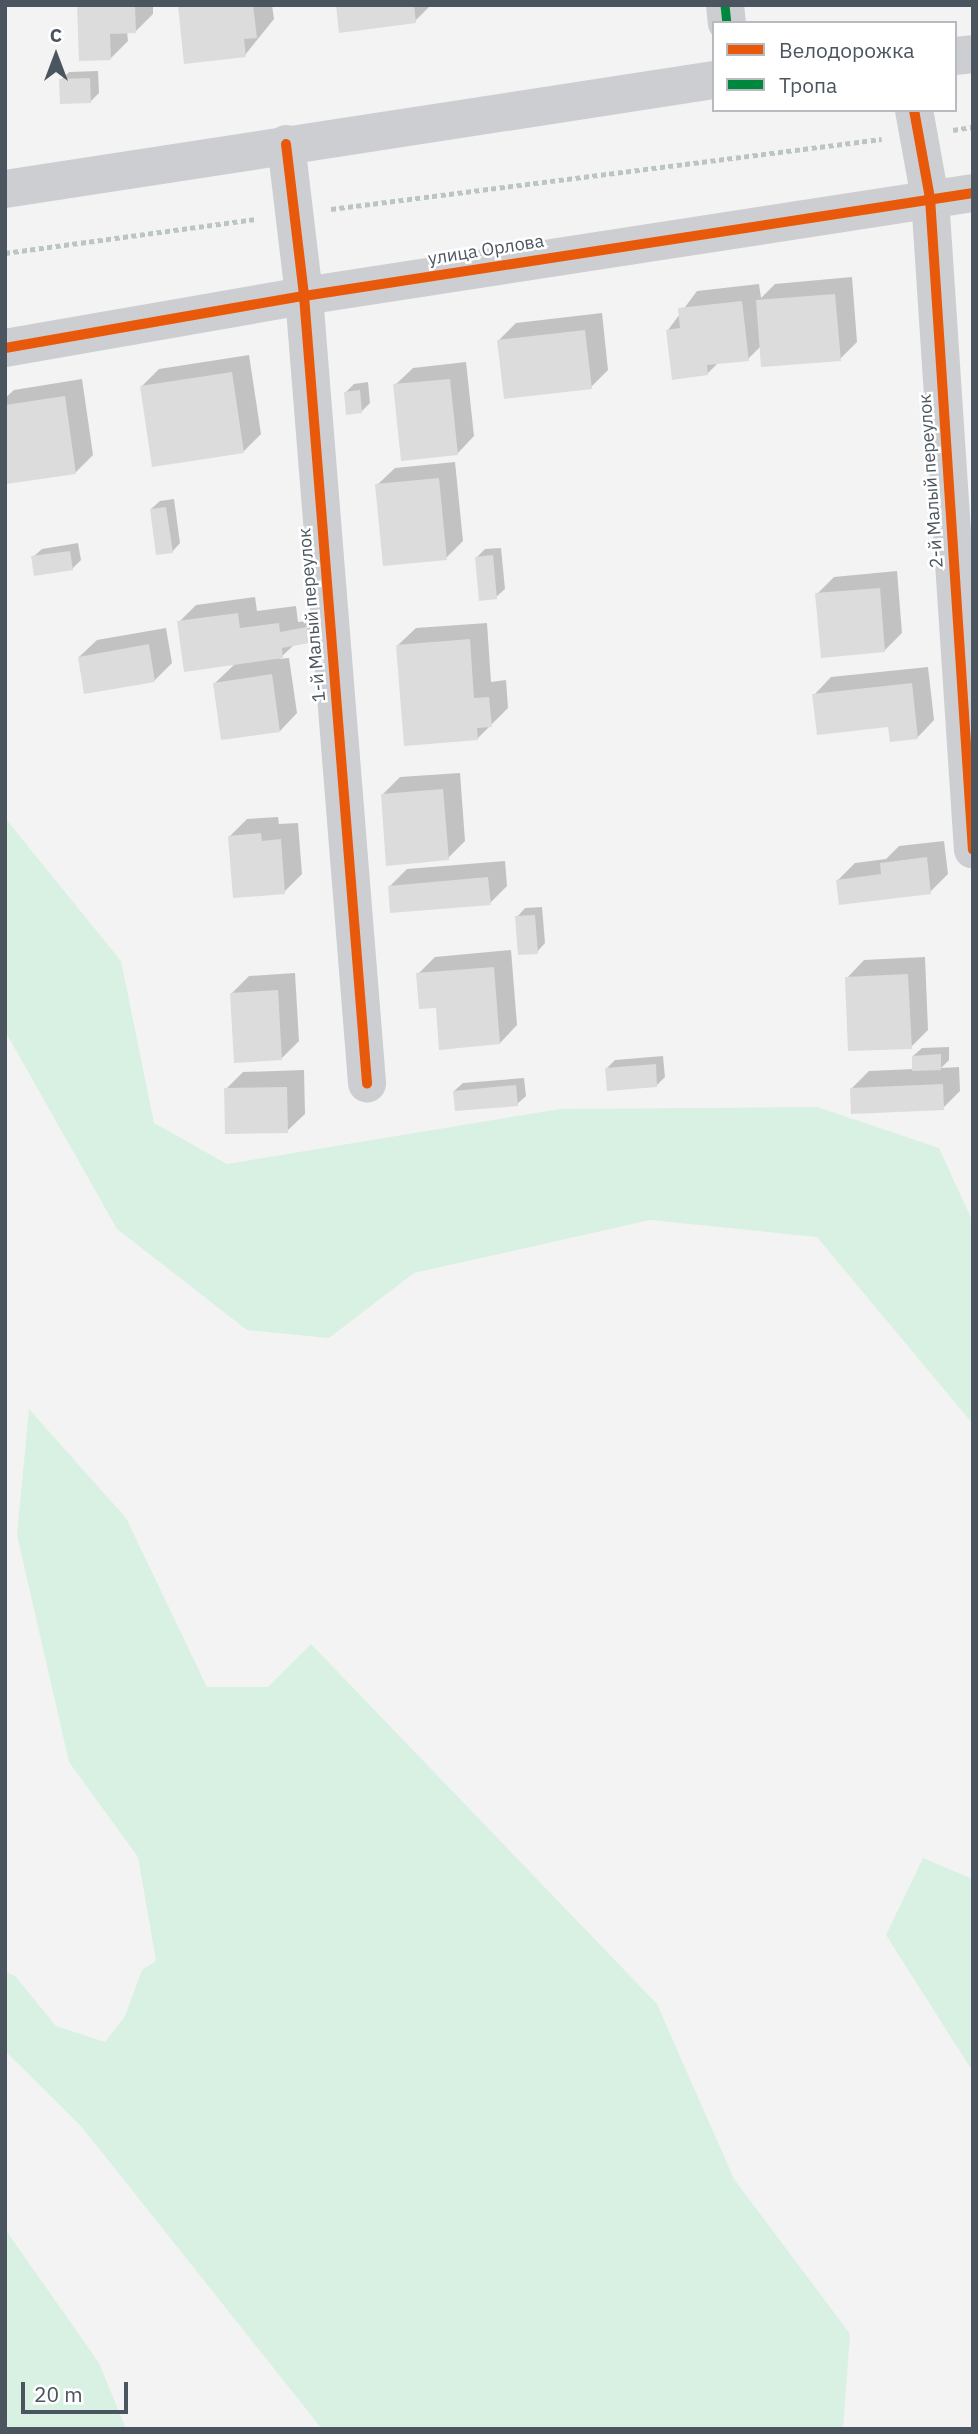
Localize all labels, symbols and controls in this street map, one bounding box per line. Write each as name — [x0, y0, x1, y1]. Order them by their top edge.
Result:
north arrow — [21, 21, 91, 91]
legend — [712, 21, 957, 112]
text: С — [50, 23, 62, 47]
text: Велодорожка — [779, 36, 914, 64]
text: Тропа — [779, 71, 837, 99]
street label: улица Орлова — [426, 230, 546, 270]
street label: 2-й Малый переулок — [914, 393, 948, 569]
street label: 1-й Малый переулок — [294, 527, 330, 703]
scale bar — [24, 2368, 131, 2412]
text: 20 m — [34, 2380, 83, 2408]

